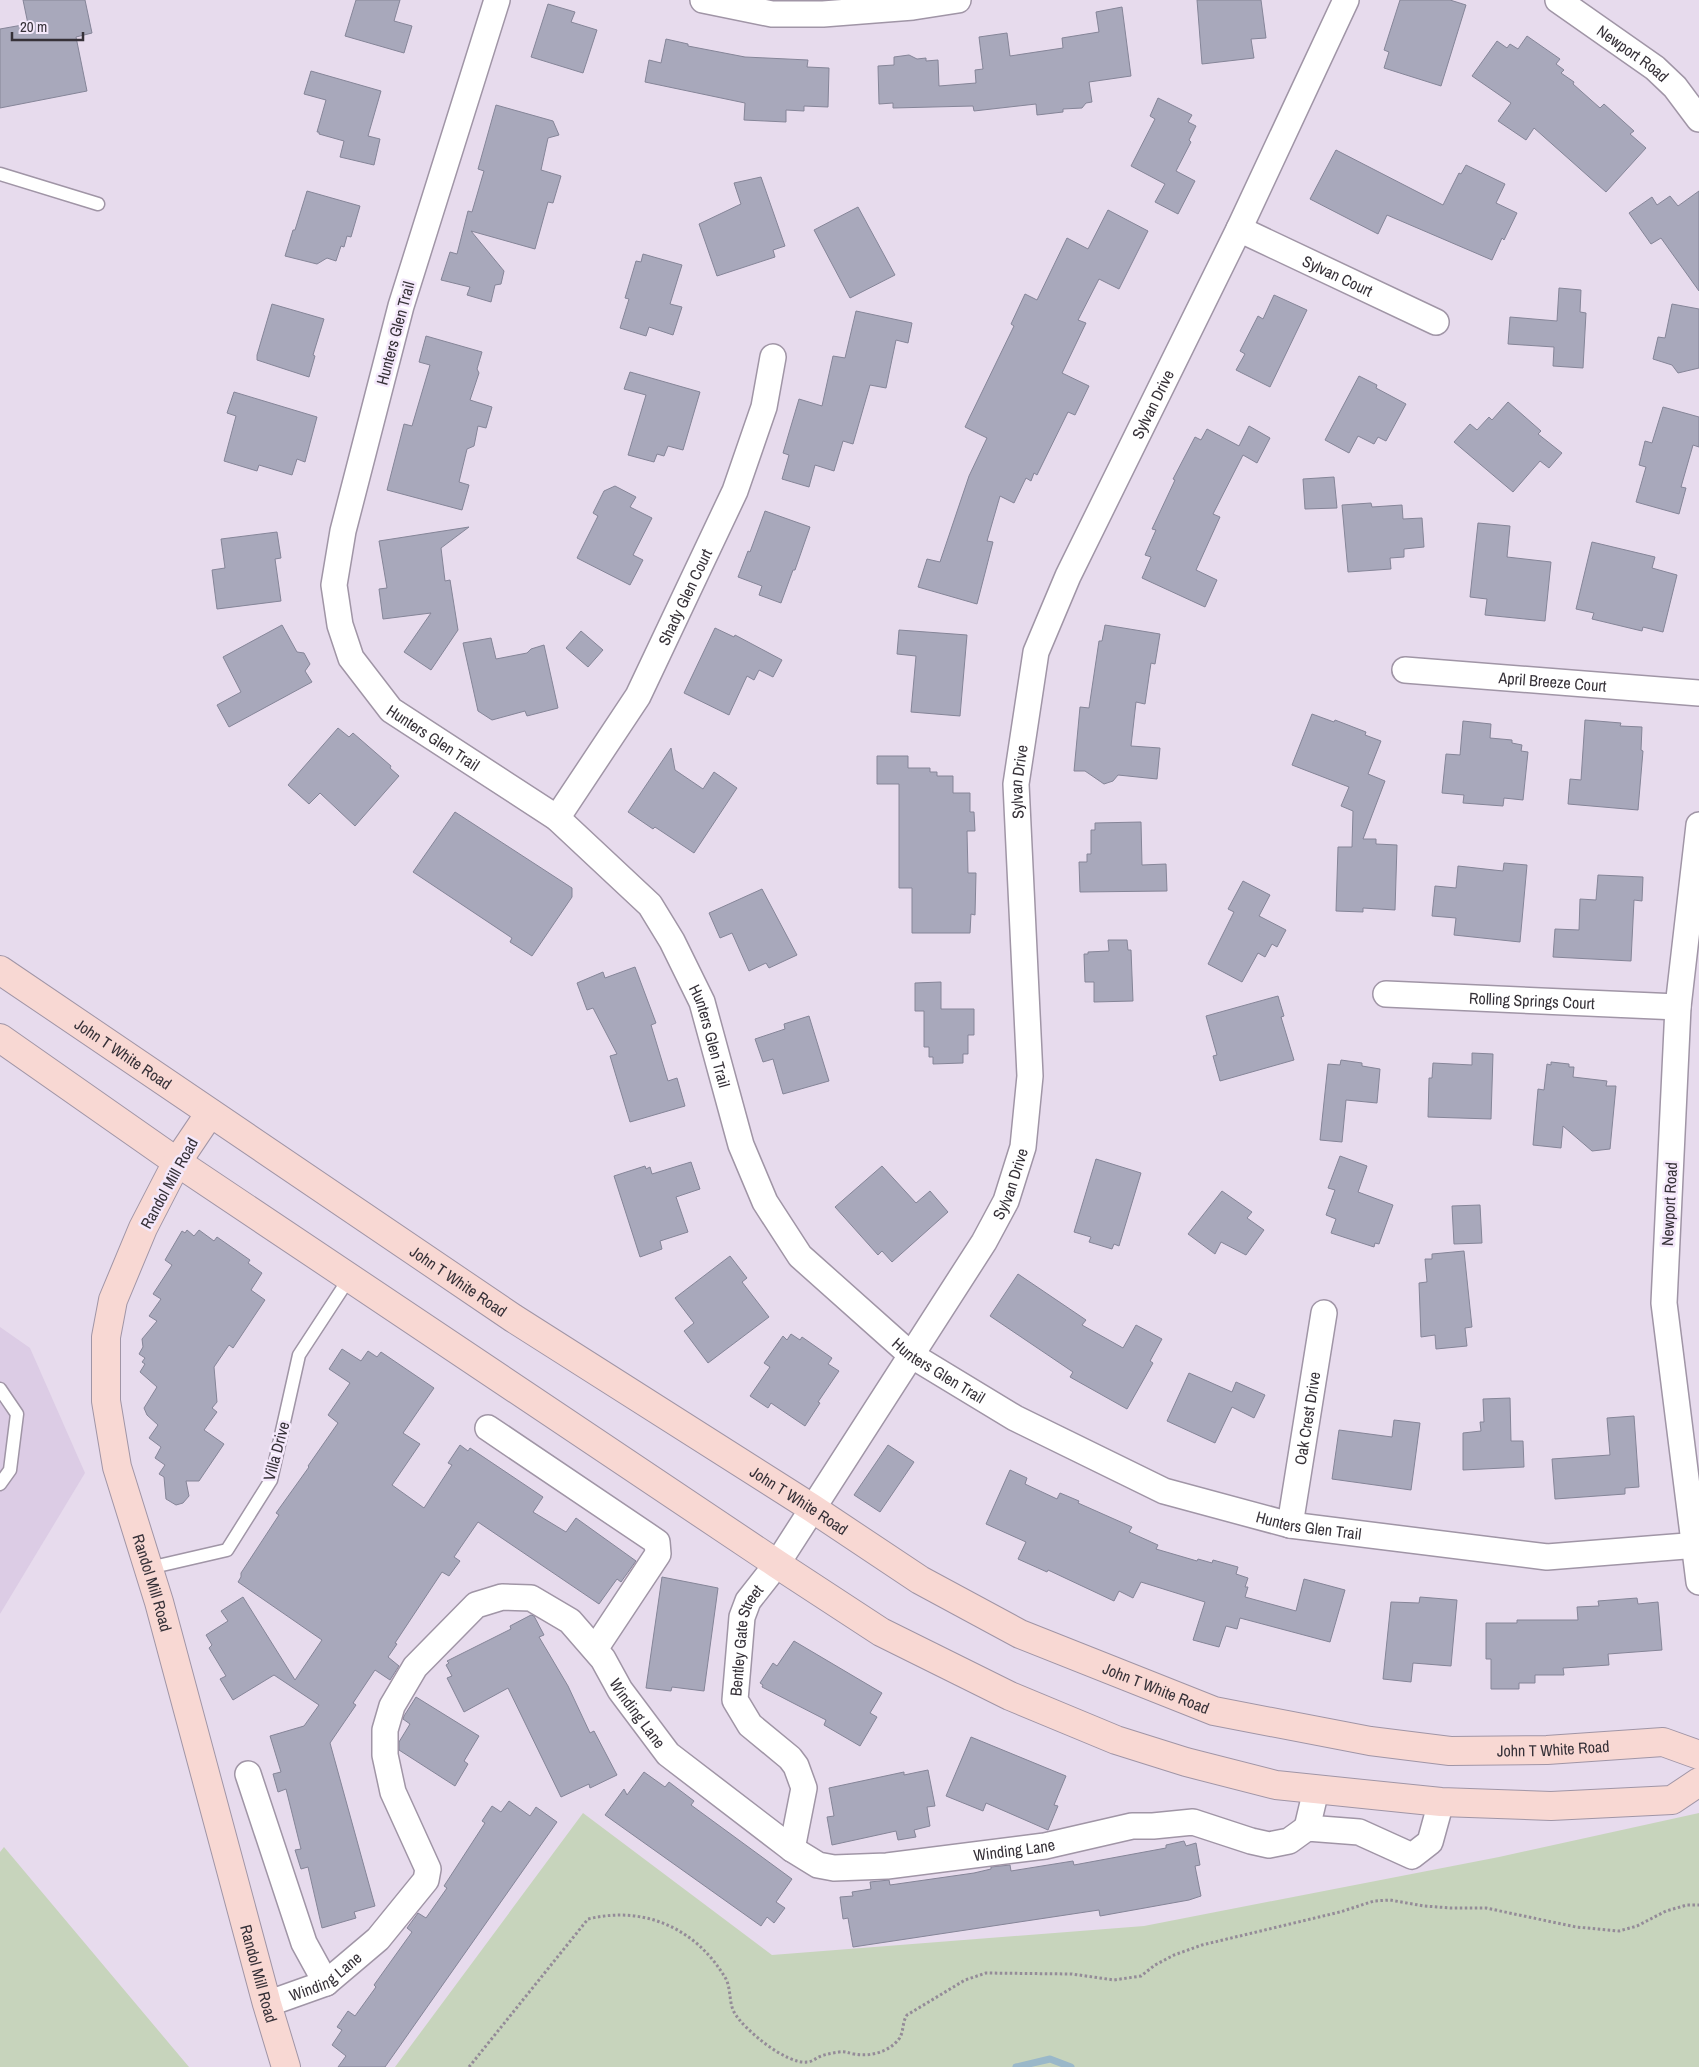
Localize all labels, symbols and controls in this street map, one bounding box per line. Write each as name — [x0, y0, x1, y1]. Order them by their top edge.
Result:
scale bar — [12, 10, 84, 42]
text: 20 m — [20, 16, 47, 37]
street label: Newport Road — [1593, 20, 1674, 87]
street label: Sylvan Court — [1299, 250, 1377, 302]
street label: Hunters Glen Trail — [371, 279, 419, 387]
street label: Sylvan Drive — [1126, 366, 1179, 443]
street label: Shady Glen Court — [653, 545, 717, 649]
street label: April Breeze Court — [1497, 666, 1608, 697]
street label: Hunters Glen Trail — [383, 699, 484, 776]
street label: Sylvan Drive — [1005, 743, 1033, 819]
street label: Hunters Glen Trail — [684, 981, 736, 1090]
street label: Rolling Springs Court — [1469, 987, 1595, 1014]
street label: John T White Road — [71, 1013, 176, 1094]
street label: Randol Mill Road — [135, 1134, 203, 1232]
street label: Sylvan Drive — [987, 1145, 1033, 1223]
street label: Newport Road — [1656, 1162, 1682, 1246]
street label: John T White Road — [406, 1240, 511, 1322]
street label: Hunters Glen Trail — [888, 1332, 989, 1408]
street label: Oak Crest Drive — [1289, 1370, 1325, 1467]
street label: Villa Drive — [258, 1419, 294, 1483]
street label: John T White Road — [746, 1460, 852, 1540]
street label: Hunters Glen Trail — [1254, 1505, 1363, 1545]
street label: Randol Mill Road — [128, 1531, 177, 1634]
street label: Bentley Gate Street — [724, 1580, 768, 1697]
street label: John T White Road — [1100, 1657, 1212, 1719]
street label: Winding Lane — [605, 1674, 671, 1753]
street label: John T White Road — [1497, 1735, 1610, 1762]
street label: Winding Lane — [972, 1833, 1057, 1866]
street label: Randol Mill Road — [235, 1922, 283, 2025]
street label: Winding Lane — [286, 1947, 366, 2006]

